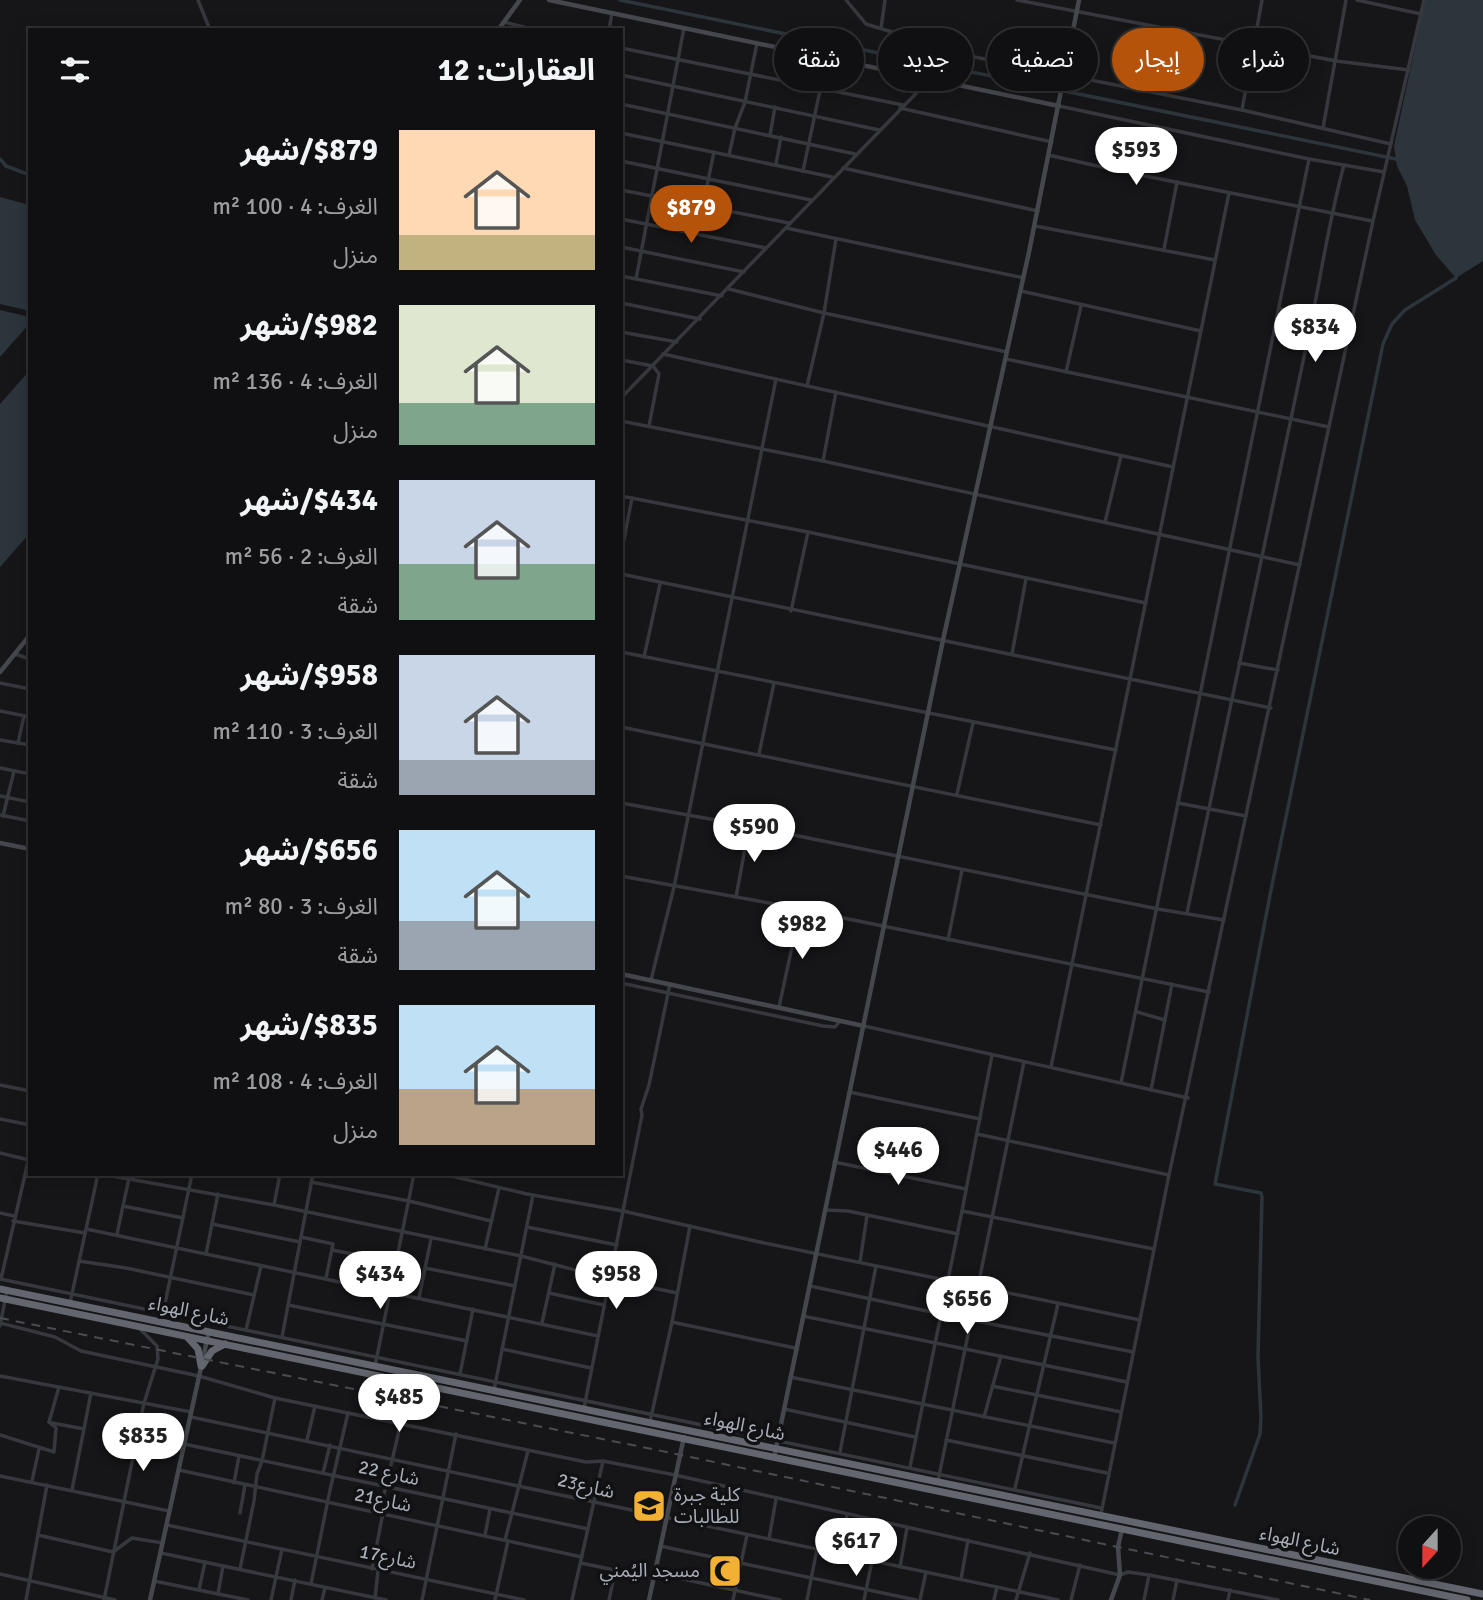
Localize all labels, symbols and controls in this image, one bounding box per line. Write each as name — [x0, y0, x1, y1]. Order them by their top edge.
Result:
chip: شقة — [774, 28, 864, 91]
chip: جديد — [878, 28, 973, 91]
chip: تصفية — [987, 28, 1098, 91]
chip: إيجار — [1112, 28, 1204, 91]
chip: شراء — [1218, 28, 1309, 91]
icon: filters — [56, 51, 94, 89]
text: العقارات: 12 — [438, 52, 595, 89]
pin: $593 — [1095, 128, 1177, 187]
text: $879/شهر — [241, 132, 378, 169]
text: $593 — [1111, 135, 1161, 164]
icon: home — [455, 158, 539, 242]
pin: $879 — [650, 186, 732, 245]
text: الغرف: 4 · 100 m² — [212, 192, 378, 221]
text: $879 — [666, 193, 716, 222]
text: منزل — [333, 241, 378, 270]
pin: $834 — [1274, 304, 1356, 364]
text: $982/شهر — [241, 307, 378, 344]
text: $834 — [1290, 312, 1340, 341]
icon: home — [455, 333, 539, 417]
text: الغرف: 4 · 136 m² — [212, 367, 378, 396]
text: منزل — [333, 416, 378, 445]
text: $434/شهر — [241, 482, 378, 519]
icon: home — [455, 508, 539, 592]
text: الغرف: 2 · 56 m² — [225, 542, 378, 571]
text: شقة — [337, 591, 378, 620]
text: $958/شهر — [241, 657, 378, 694]
icon: home — [455, 683, 539, 767]
text: الغرف: 3 · 110 m² — [212, 717, 378, 746]
text: شقة — [337, 766, 378, 795]
pin: $590 — [713, 804, 795, 864]
text: $590 — [729, 812, 779, 841]
text: $656/شهر — [241, 832, 378, 869]
icon: home — [455, 858, 539, 942]
text: الغرف: 3 · 80 m² — [225, 892, 378, 921]
pin: $982 — [761, 902, 843, 961]
text: $982 — [777, 909, 827, 938]
text: شقة — [337, 941, 378, 970]
text: $835/شهر — [241, 1007, 378, 1044]
icon: home — [455, 1033, 539, 1117]
text: الغرف: 4 · 108 m² — [212, 1067, 378, 1096]
text: منزل — [333, 1116, 378, 1145]
pin: $446 — [857, 1128, 939, 1187]
text: $446 — [873, 1135, 923, 1164]
pin: $434 — [339, 1252, 421, 1311]
pin: $958 — [575, 1252, 657, 1311]
text: $434 — [355, 1259, 405, 1288]
text: $958 — [591, 1259, 641, 1288]
pin: $656 — [926, 1276, 1008, 1336]
text: $656 — [942, 1284, 992, 1313]
street label: شارع الهواء — [146, 1291, 231, 1332]
pin: $485 — [358, 1374, 440, 1434]
text: $485 — [374, 1382, 424, 1411]
street label: شارع الهواء — [702, 1406, 787, 1447]
pin: $835 — [102, 1414, 184, 1473]
text: $835 — [118, 1421, 168, 1450]
street label: شارع 22 — [356, 1455, 422, 1492]
street label: شارع23 — [555, 1468, 617, 1505]
street label: شارع21 — [352, 1482, 414, 1519]
place label: كلية جبرة للطالبات — [674, 1483, 741, 1529]
school or university icon: كلية جبرة للطالبات — [630, 1487, 668, 1525]
north arrow — [1398, 1516, 1461, 1578]
map controls — [1398, 1516, 1461, 1579]
pin: $617 — [815, 1518, 897, 1578]
street label: شارع الهواء — [1257, 1521, 1342, 1562]
text: $617 — [831, 1526, 881, 1555]
street label: شارع17 — [357, 1539, 419, 1576]
mosque icon: مسجد اليُمني — [706, 1552, 744, 1590]
place label: مسجد اليُمني — [599, 1559, 700, 1585]

